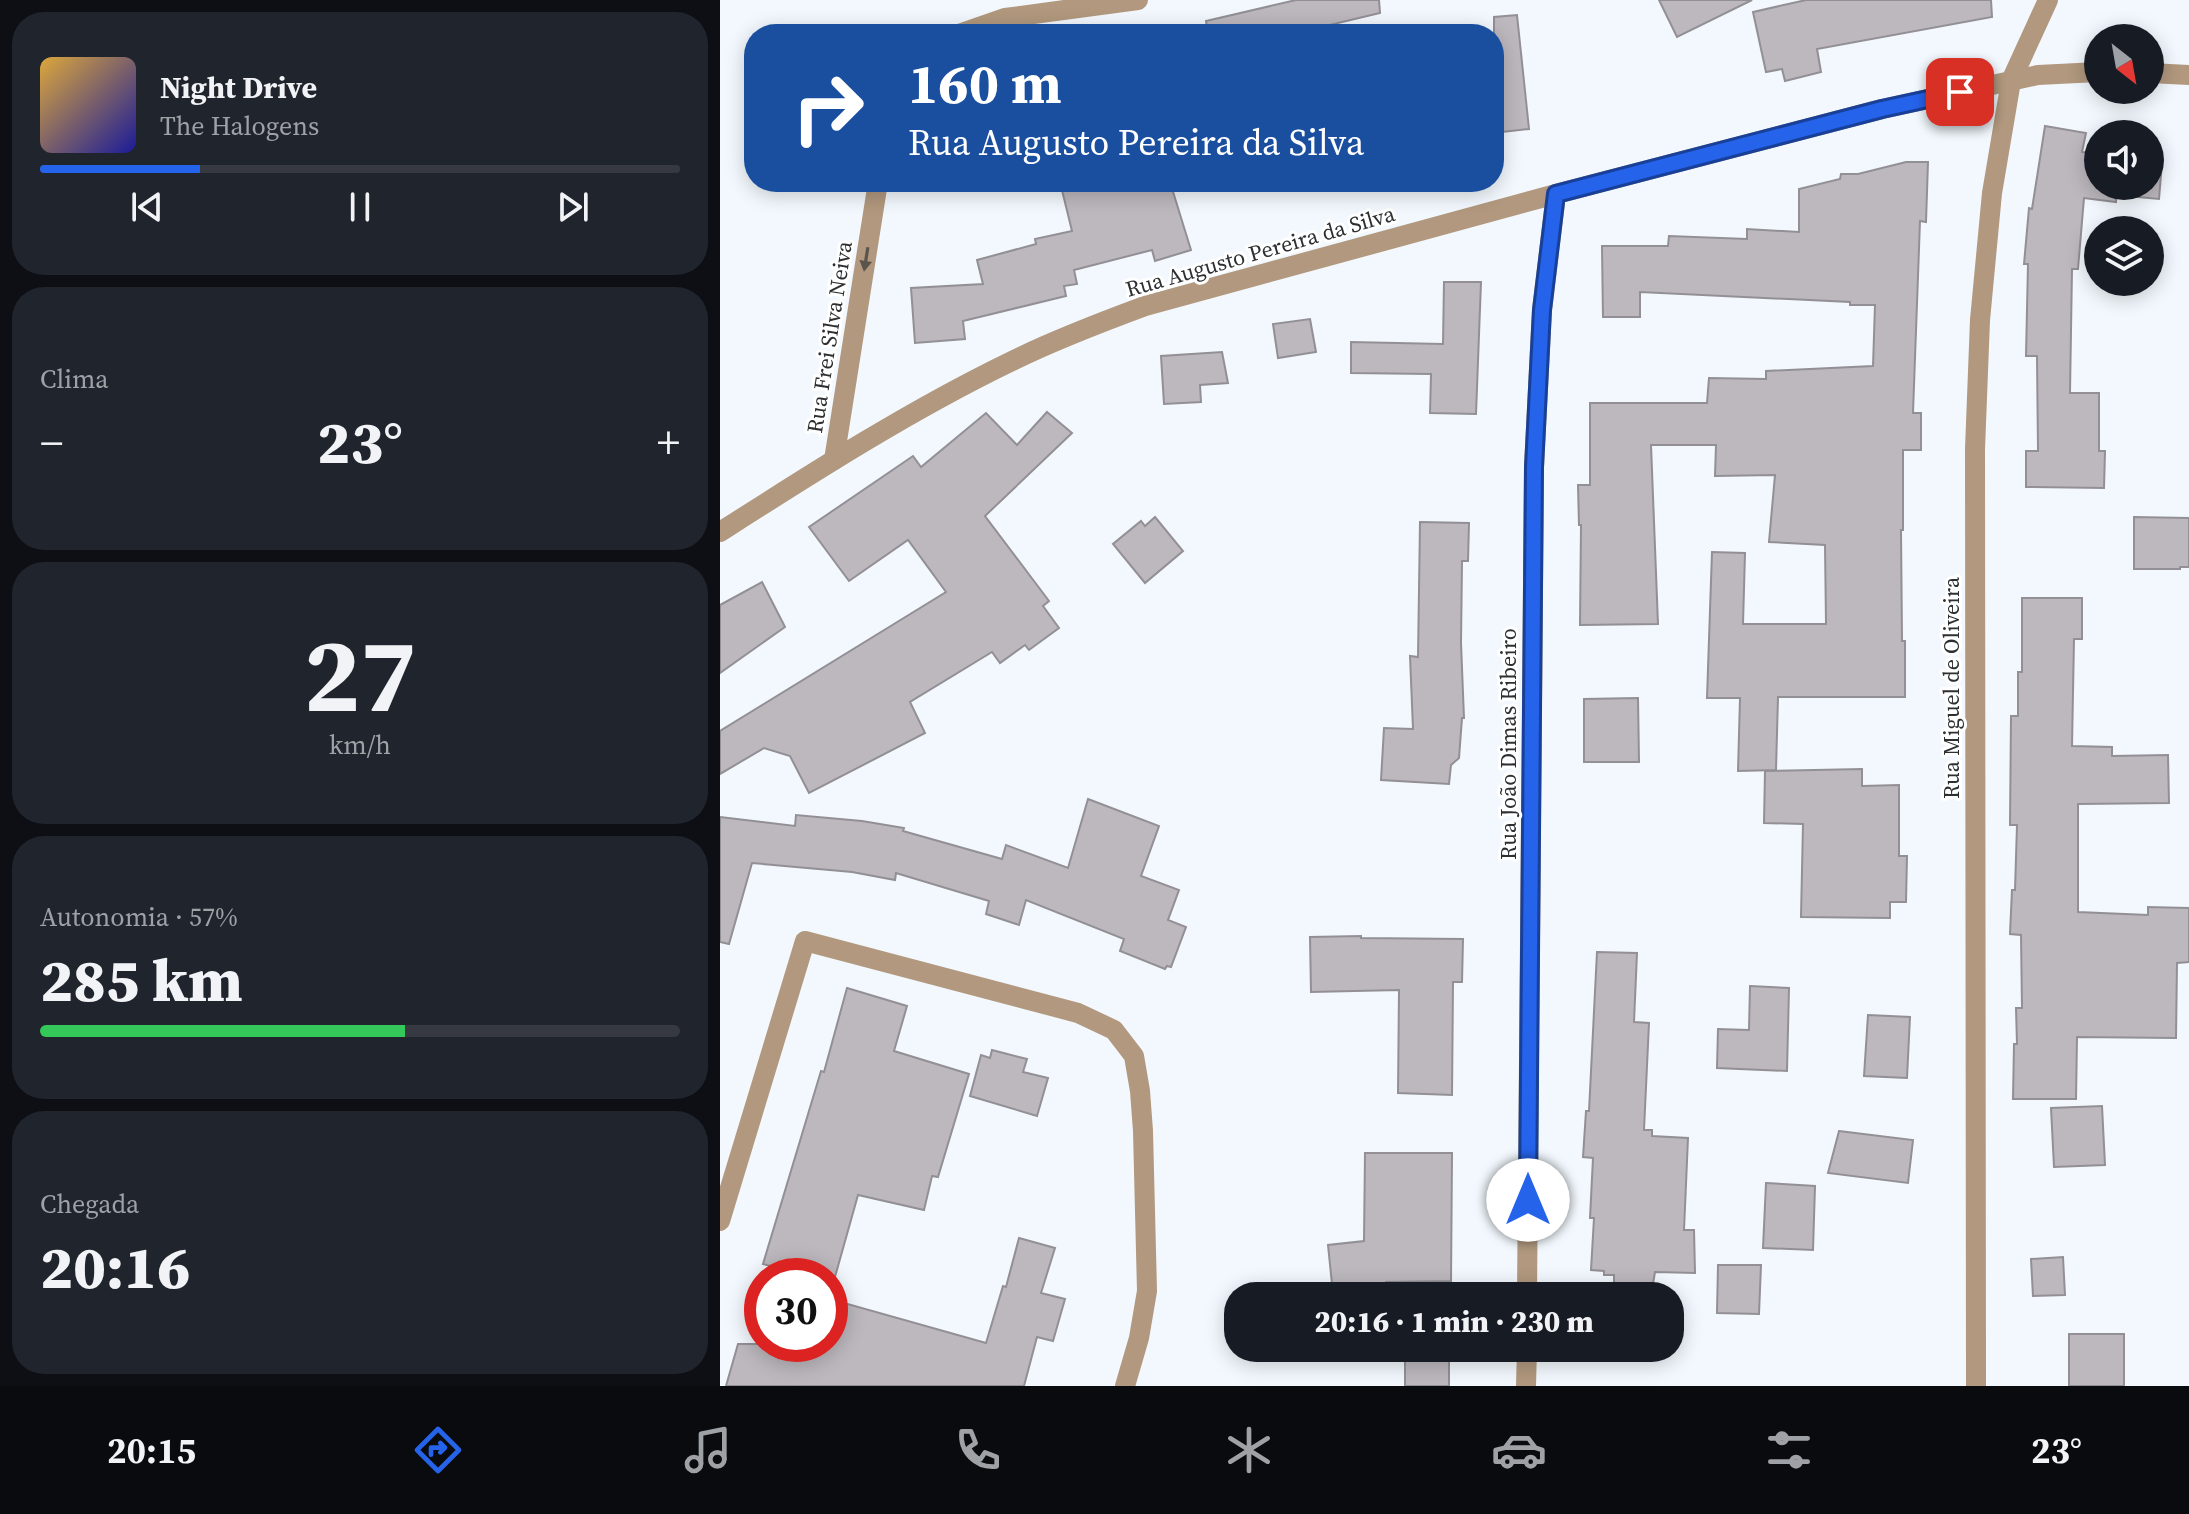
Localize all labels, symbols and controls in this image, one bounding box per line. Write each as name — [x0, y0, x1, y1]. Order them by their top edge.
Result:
north arrow — [2084, 24, 2164, 104]
map controls — [2084, 24, 2164, 296]
text: 160 m — [908, 45, 1062, 122]
icon: right — [776, 56, 880, 160]
pin — [1926, 58, 1994, 126]
text: Night Drive — [160, 67, 317, 108]
icon: arrive — [1938, 70, 1982, 114]
text: The Halogens — [160, 108, 319, 144]
text: Rua Augusto Pereira da Silva — [908, 118, 1364, 167]
button: sound — [2084, 120, 2164, 200]
icon: previous — [125, 185, 169, 229]
icon: pause — [338, 185, 382, 229]
icon: next — [551, 185, 595, 229]
street label: Rua Augusto Pereira da Silva — [1122, 198, 1399, 304]
button: layers — [2084, 216, 2164, 296]
street label: Rua Frei Silva Neiva — [799, 238, 859, 435]
one-way arrow — [859, 247, 871, 272]
text: Clima — [40, 361, 109, 397]
text: 23° — [317, 401, 403, 483]
text: − — [40, 412, 63, 473]
text: + — [657, 412, 680, 473]
street label: Rua Miguel de Oliveira — [1936, 576, 1966, 799]
text: 27 — [304, 603, 416, 746]
street label: Rua João Dimas Ribeiro — [1493, 628, 1523, 860]
text: km/h — [329, 727, 391, 763]
text: Autonomia · 57% — [40, 899, 238, 935]
text: 285 km — [40, 939, 243, 1021]
position arrow — [1486, 1158, 1570, 1242]
text: Chegada — [40, 1186, 139, 1222]
text: 20:16 — [40, 1226, 190, 1308]
speed limit sign: 30 — [744, 1258, 848, 1362]
text: 20:16 · 1 min · 230 m — [1314, 1301, 1594, 1342]
icon: directions — [410, 1422, 466, 1478]
icon: music — [680, 1422, 736, 1478]
icon: phone — [950, 1422, 1006, 1478]
icon: climate — [1221, 1422, 1277, 1478]
icon: car — [1491, 1422, 1547, 1478]
icon: filters — [1761, 1422, 1817, 1478]
text: 20:15 — [107, 1426, 196, 1475]
text: 23° — [2031, 1426, 2082, 1475]

